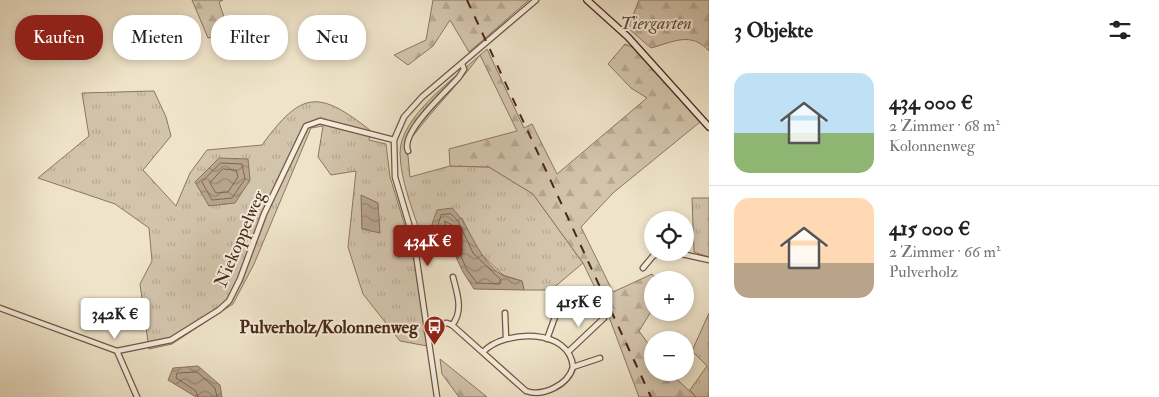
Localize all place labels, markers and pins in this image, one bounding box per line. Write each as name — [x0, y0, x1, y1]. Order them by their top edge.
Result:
pin: 434K € — [387, 224, 469, 267]
pin: 415K € — [538, 286, 620, 328]
pin: 342K € — [74, 298, 156, 340]
bus stop icon: Pulverholz/Kolonnenweg — [422, 315, 446, 346]
place label: Pulverholz/Kolonnenweg — [239, 316, 419, 339]

